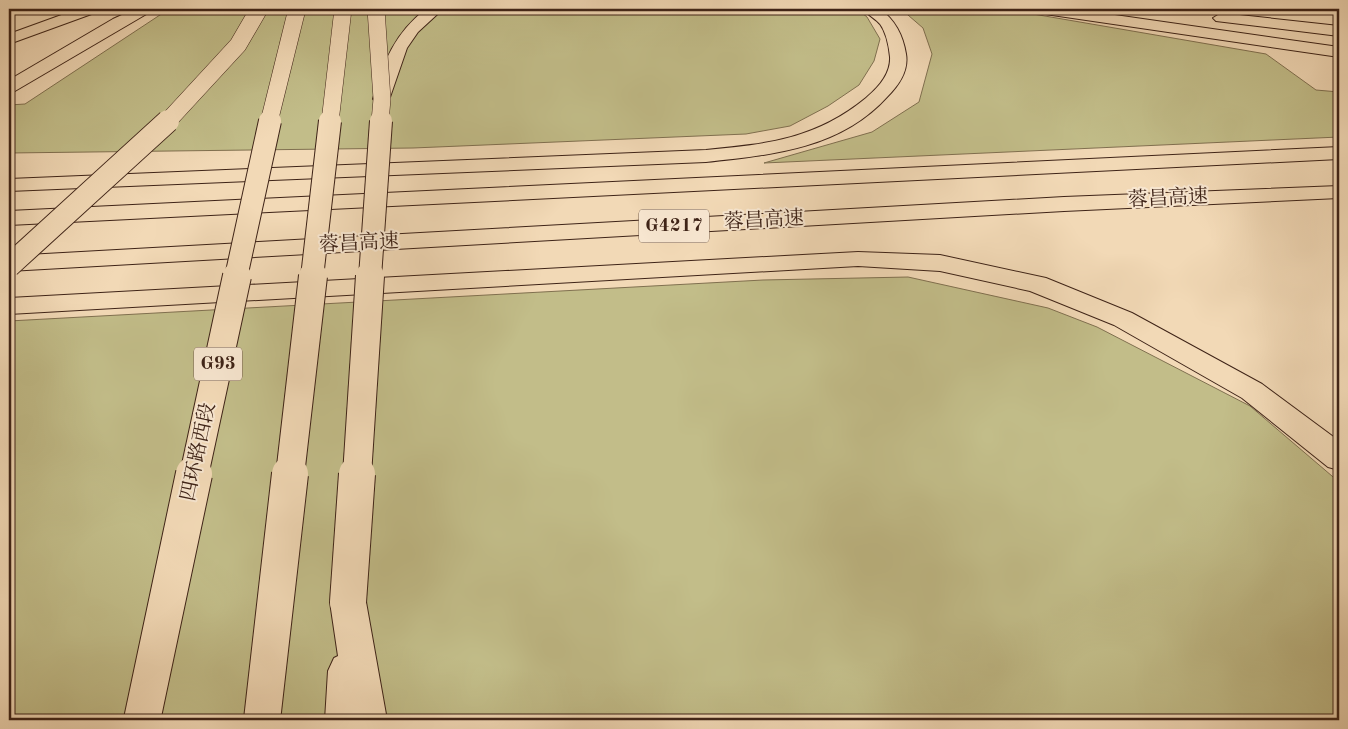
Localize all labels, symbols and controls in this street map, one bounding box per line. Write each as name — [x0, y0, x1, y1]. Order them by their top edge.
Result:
street label: 蓉昌高速 — [1127, 185, 1208, 211]
street label: 蓉昌高速 — [723, 207, 804, 233]
road number: G4217 — [639, 210, 709, 242]
street label: 蓉昌高速 — [318, 230, 399, 256]
road number: G93 — [194, 348, 242, 380]
street label: 四环路西段 — [177, 401, 219, 503]

